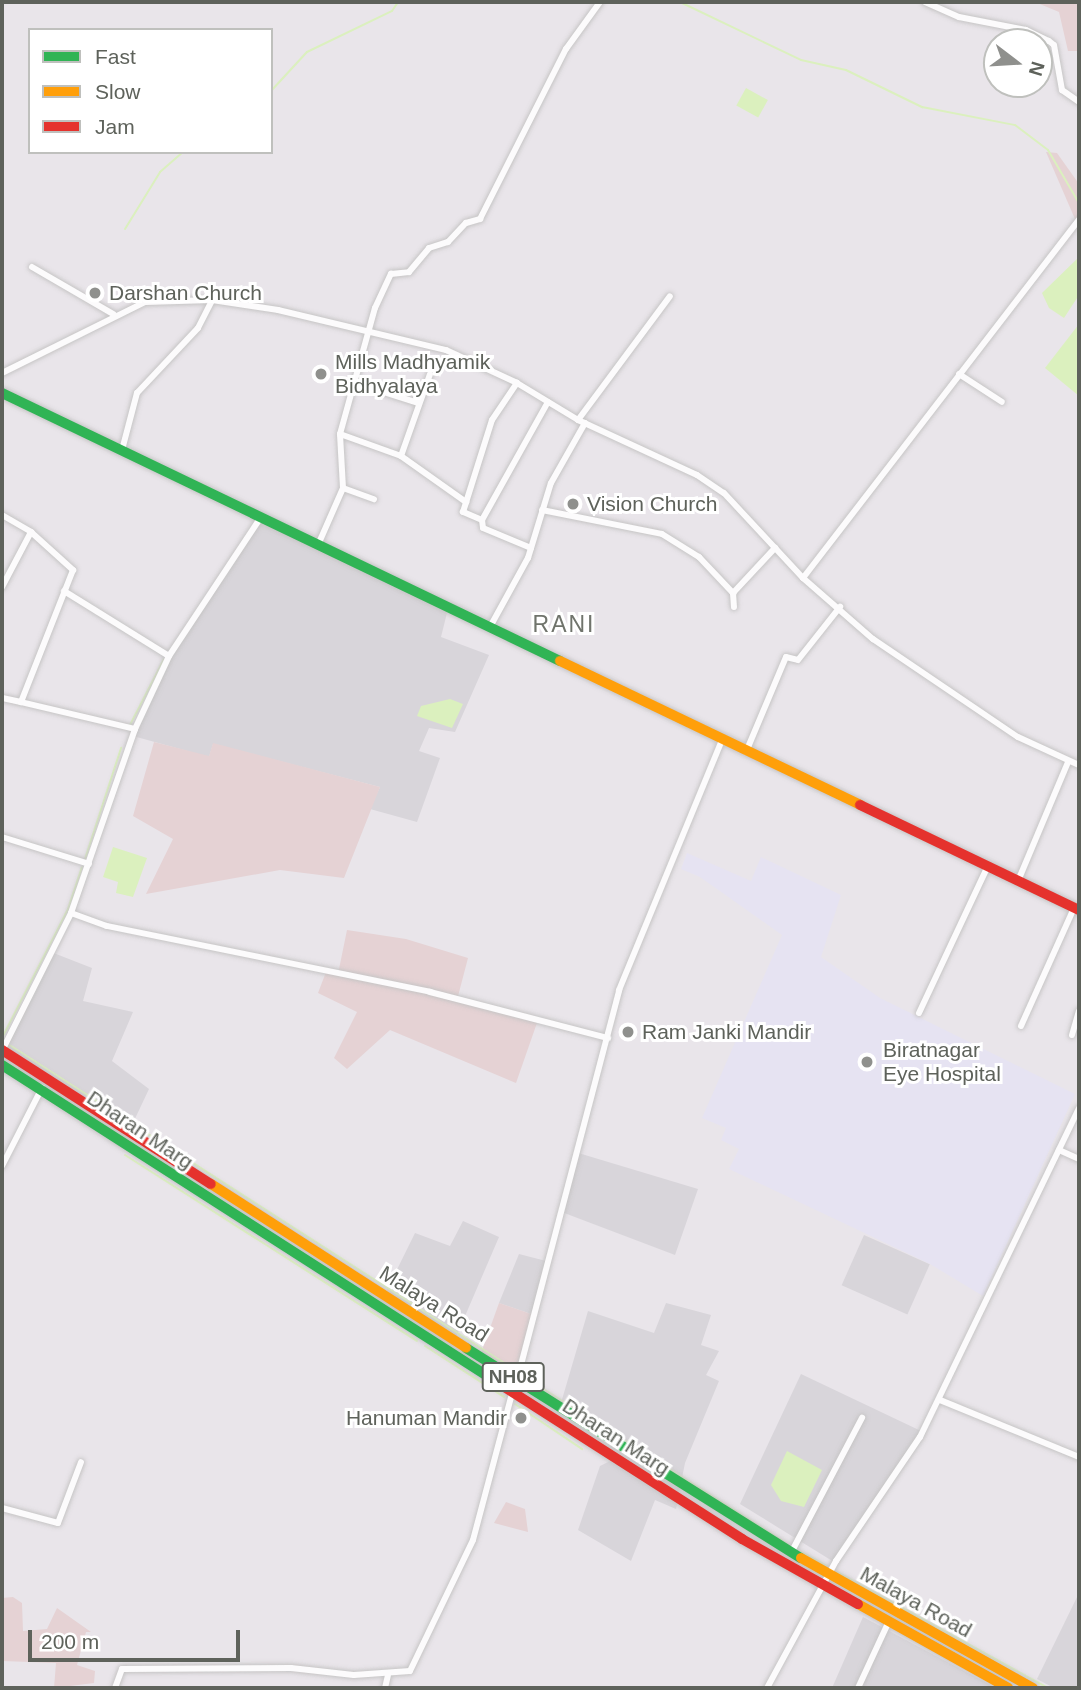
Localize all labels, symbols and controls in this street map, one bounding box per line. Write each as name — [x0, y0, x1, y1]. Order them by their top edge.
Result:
legend — [28, 28, 273, 154]
north arrow — [983, 28, 1053, 98]
text: Fast — [95, 45, 136, 68]
text: N — [1025, 59, 1049, 78]
text: Slow — [95, 80, 141, 103]
text: Jam — [95, 115, 135, 138]
place label: Darshan Church — [109, 280, 262, 306]
marker: Darshan Church — [87, 285, 103, 301]
place label: Mills Madhyamik Bidhyalaya — [335, 349, 490, 399]
marker: Mills Madhyamik Bidhyalaya — [313, 366, 329, 382]
place label: Vision Church — [587, 491, 717, 517]
marker: Vision Church — [565, 496, 581, 512]
district label: RANI — [533, 610, 595, 638]
place label: Ram Janki Mandir — [642, 1019, 811, 1045]
marker: Ram Janki Mandir — [620, 1024, 636, 1040]
place label: Biratnagar Eye Hospital — [883, 1037, 1001, 1087]
marker: Biratnagar Eye Hospital — [857, 1052, 877, 1072]
street label: Dharan Marg — [82, 1085, 198, 1175]
street label: Malaya Road — [375, 1261, 493, 1347]
road number: NH08 — [482, 1362, 544, 1392]
street label: Dharan Marg — [558, 1393, 674, 1481]
place label: Hanuman Mandir — [346, 1405, 507, 1431]
marker: Hanuman Mandir — [513, 1410, 529, 1426]
street label: Malaya Road — [856, 1561, 976, 1643]
scale bar — [32, 1616, 243, 1660]
text: 200 m — [41, 1630, 99, 1653]

